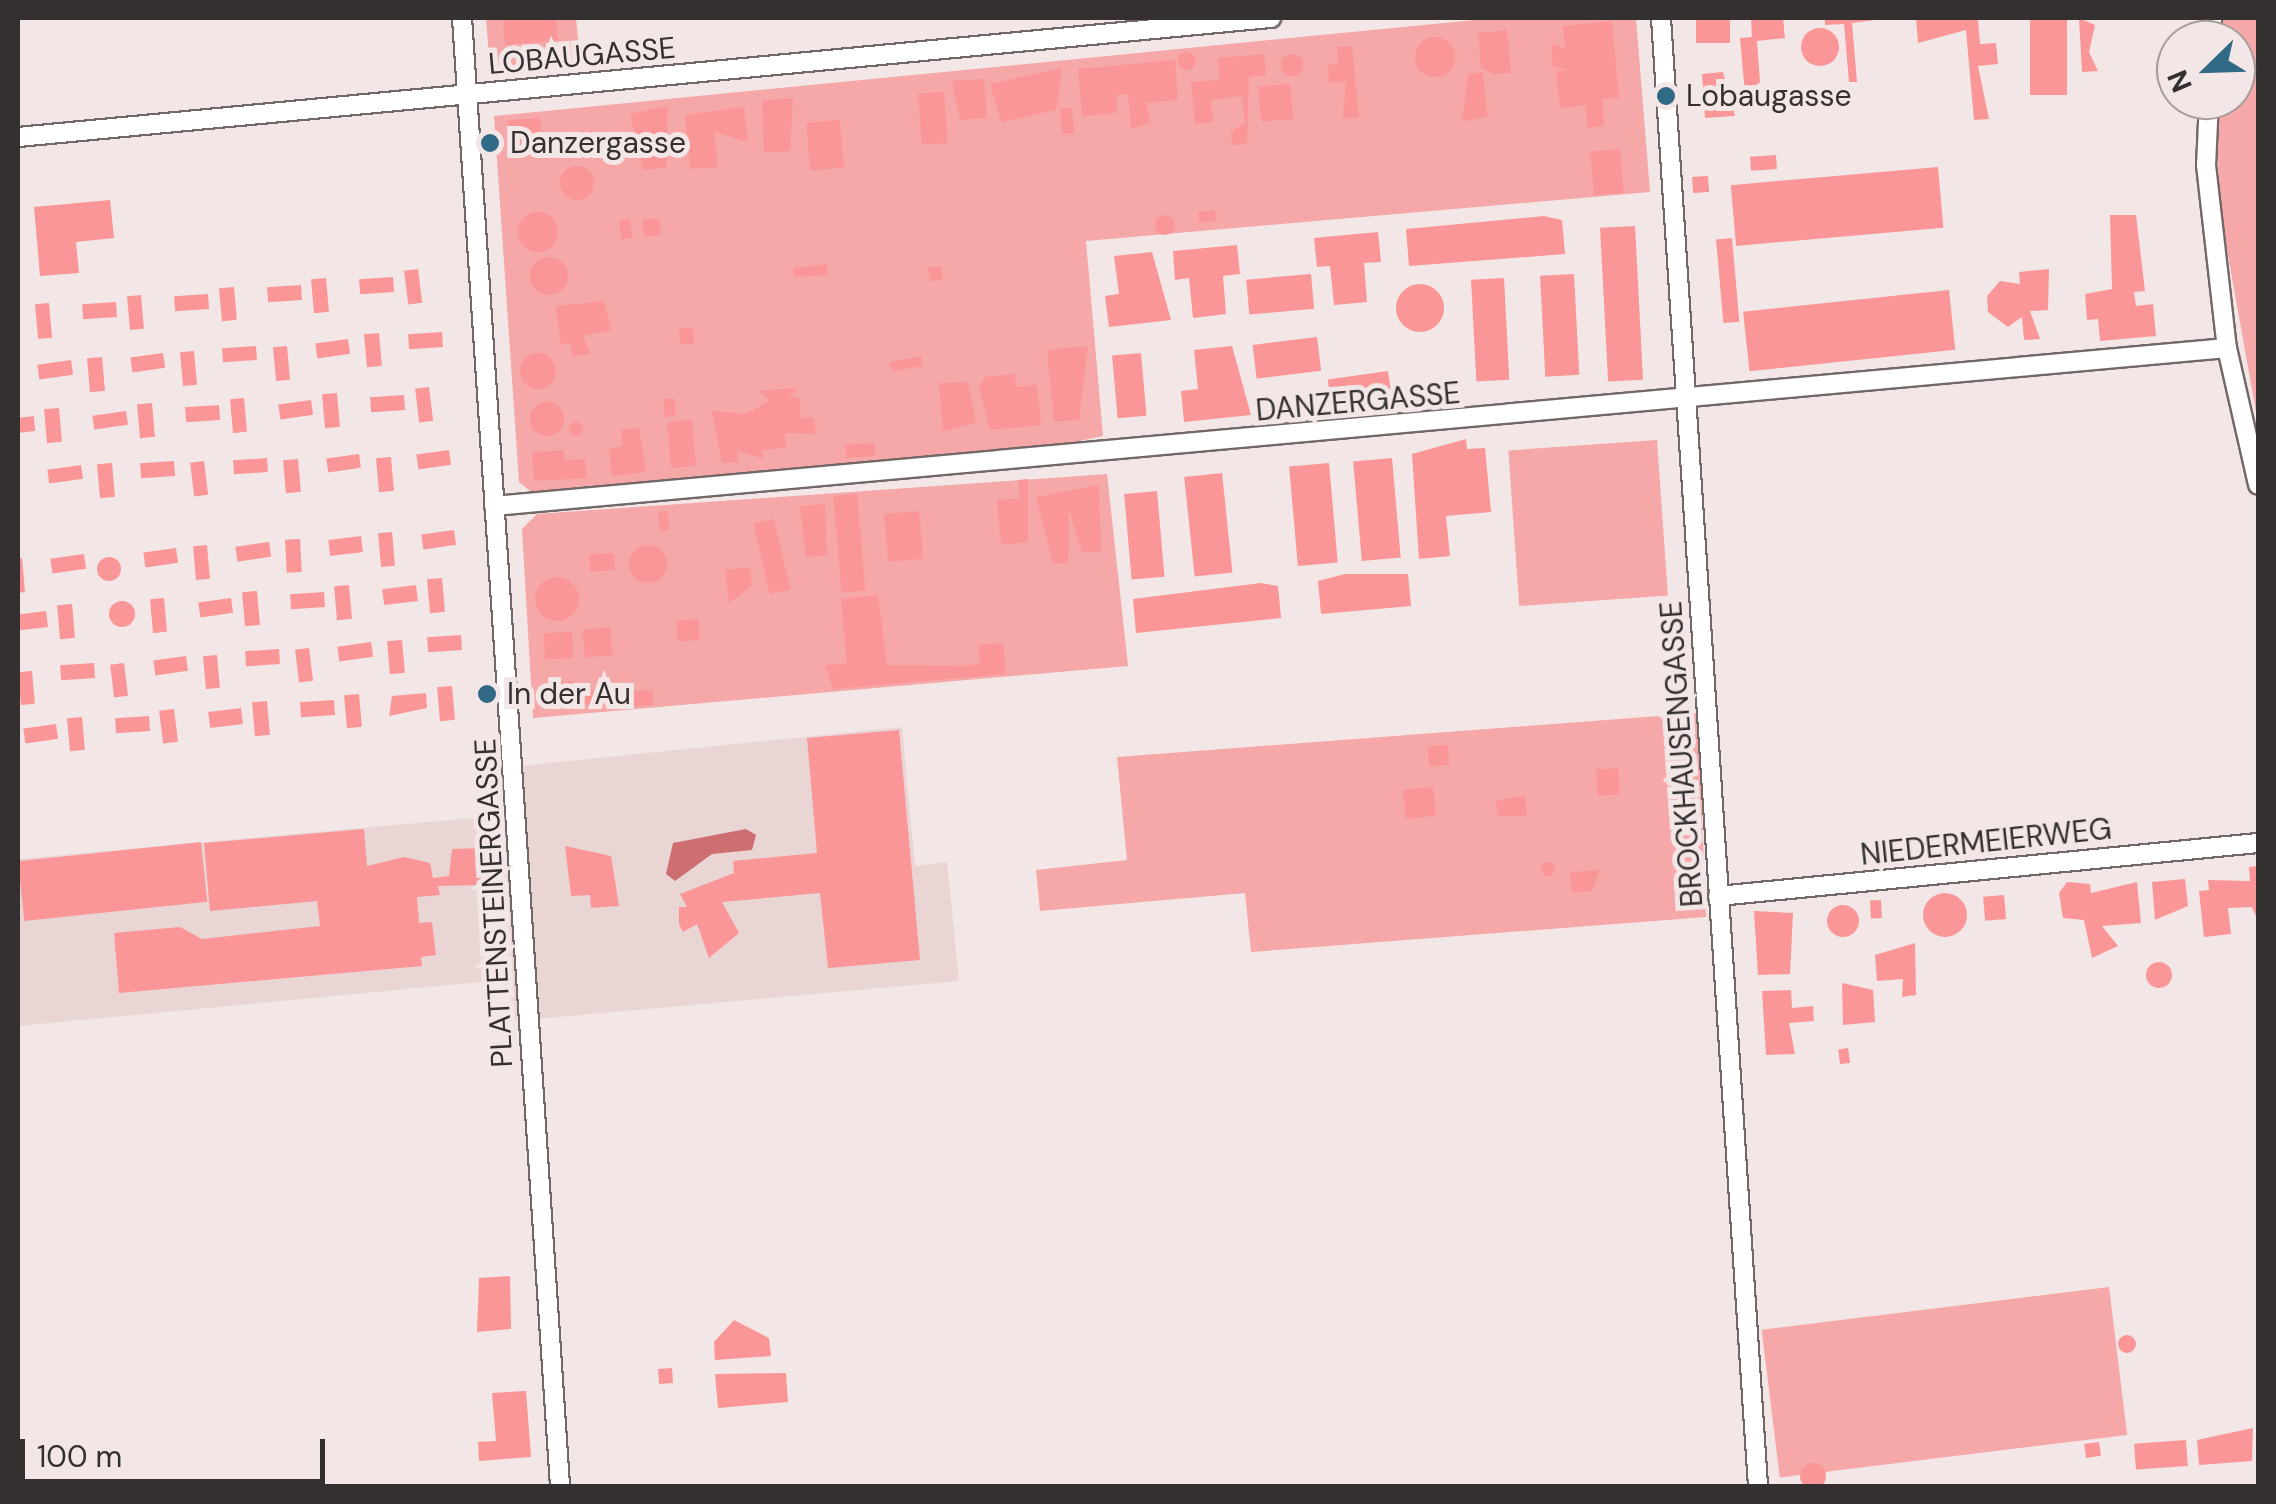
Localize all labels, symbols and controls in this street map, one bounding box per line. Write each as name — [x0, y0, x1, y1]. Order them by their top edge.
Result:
north arrow — [2156, 20, 2256, 120]
street label: LOBAUGASSE — [487, 30, 677, 82]
text: N — [2159, 65, 2201, 98]
place label: Lobaugasse — [1686, 78, 1851, 114]
marker: Lobaugasse — [1655, 85, 1677, 107]
place label: Danzergasse — [510, 125, 686, 161]
marker: Danzergasse — [479, 132, 501, 154]
street label: DANZERGASSE — [1254, 375, 1462, 429]
street label: BROCKHAUSENGASSE — [1653, 600, 1711, 908]
place label: In der Au — [507, 676, 631, 712]
marker: In der Au — [476, 683, 498, 705]
street label: PLATTENSTEINERGASSE — [467, 737, 521, 1069]
street label: NIEDERMEIERWEG — [1859, 811, 2113, 873]
scale bar — [25, 1419, 330, 1481]
text: 100 m — [37, 1437, 122, 1476]

